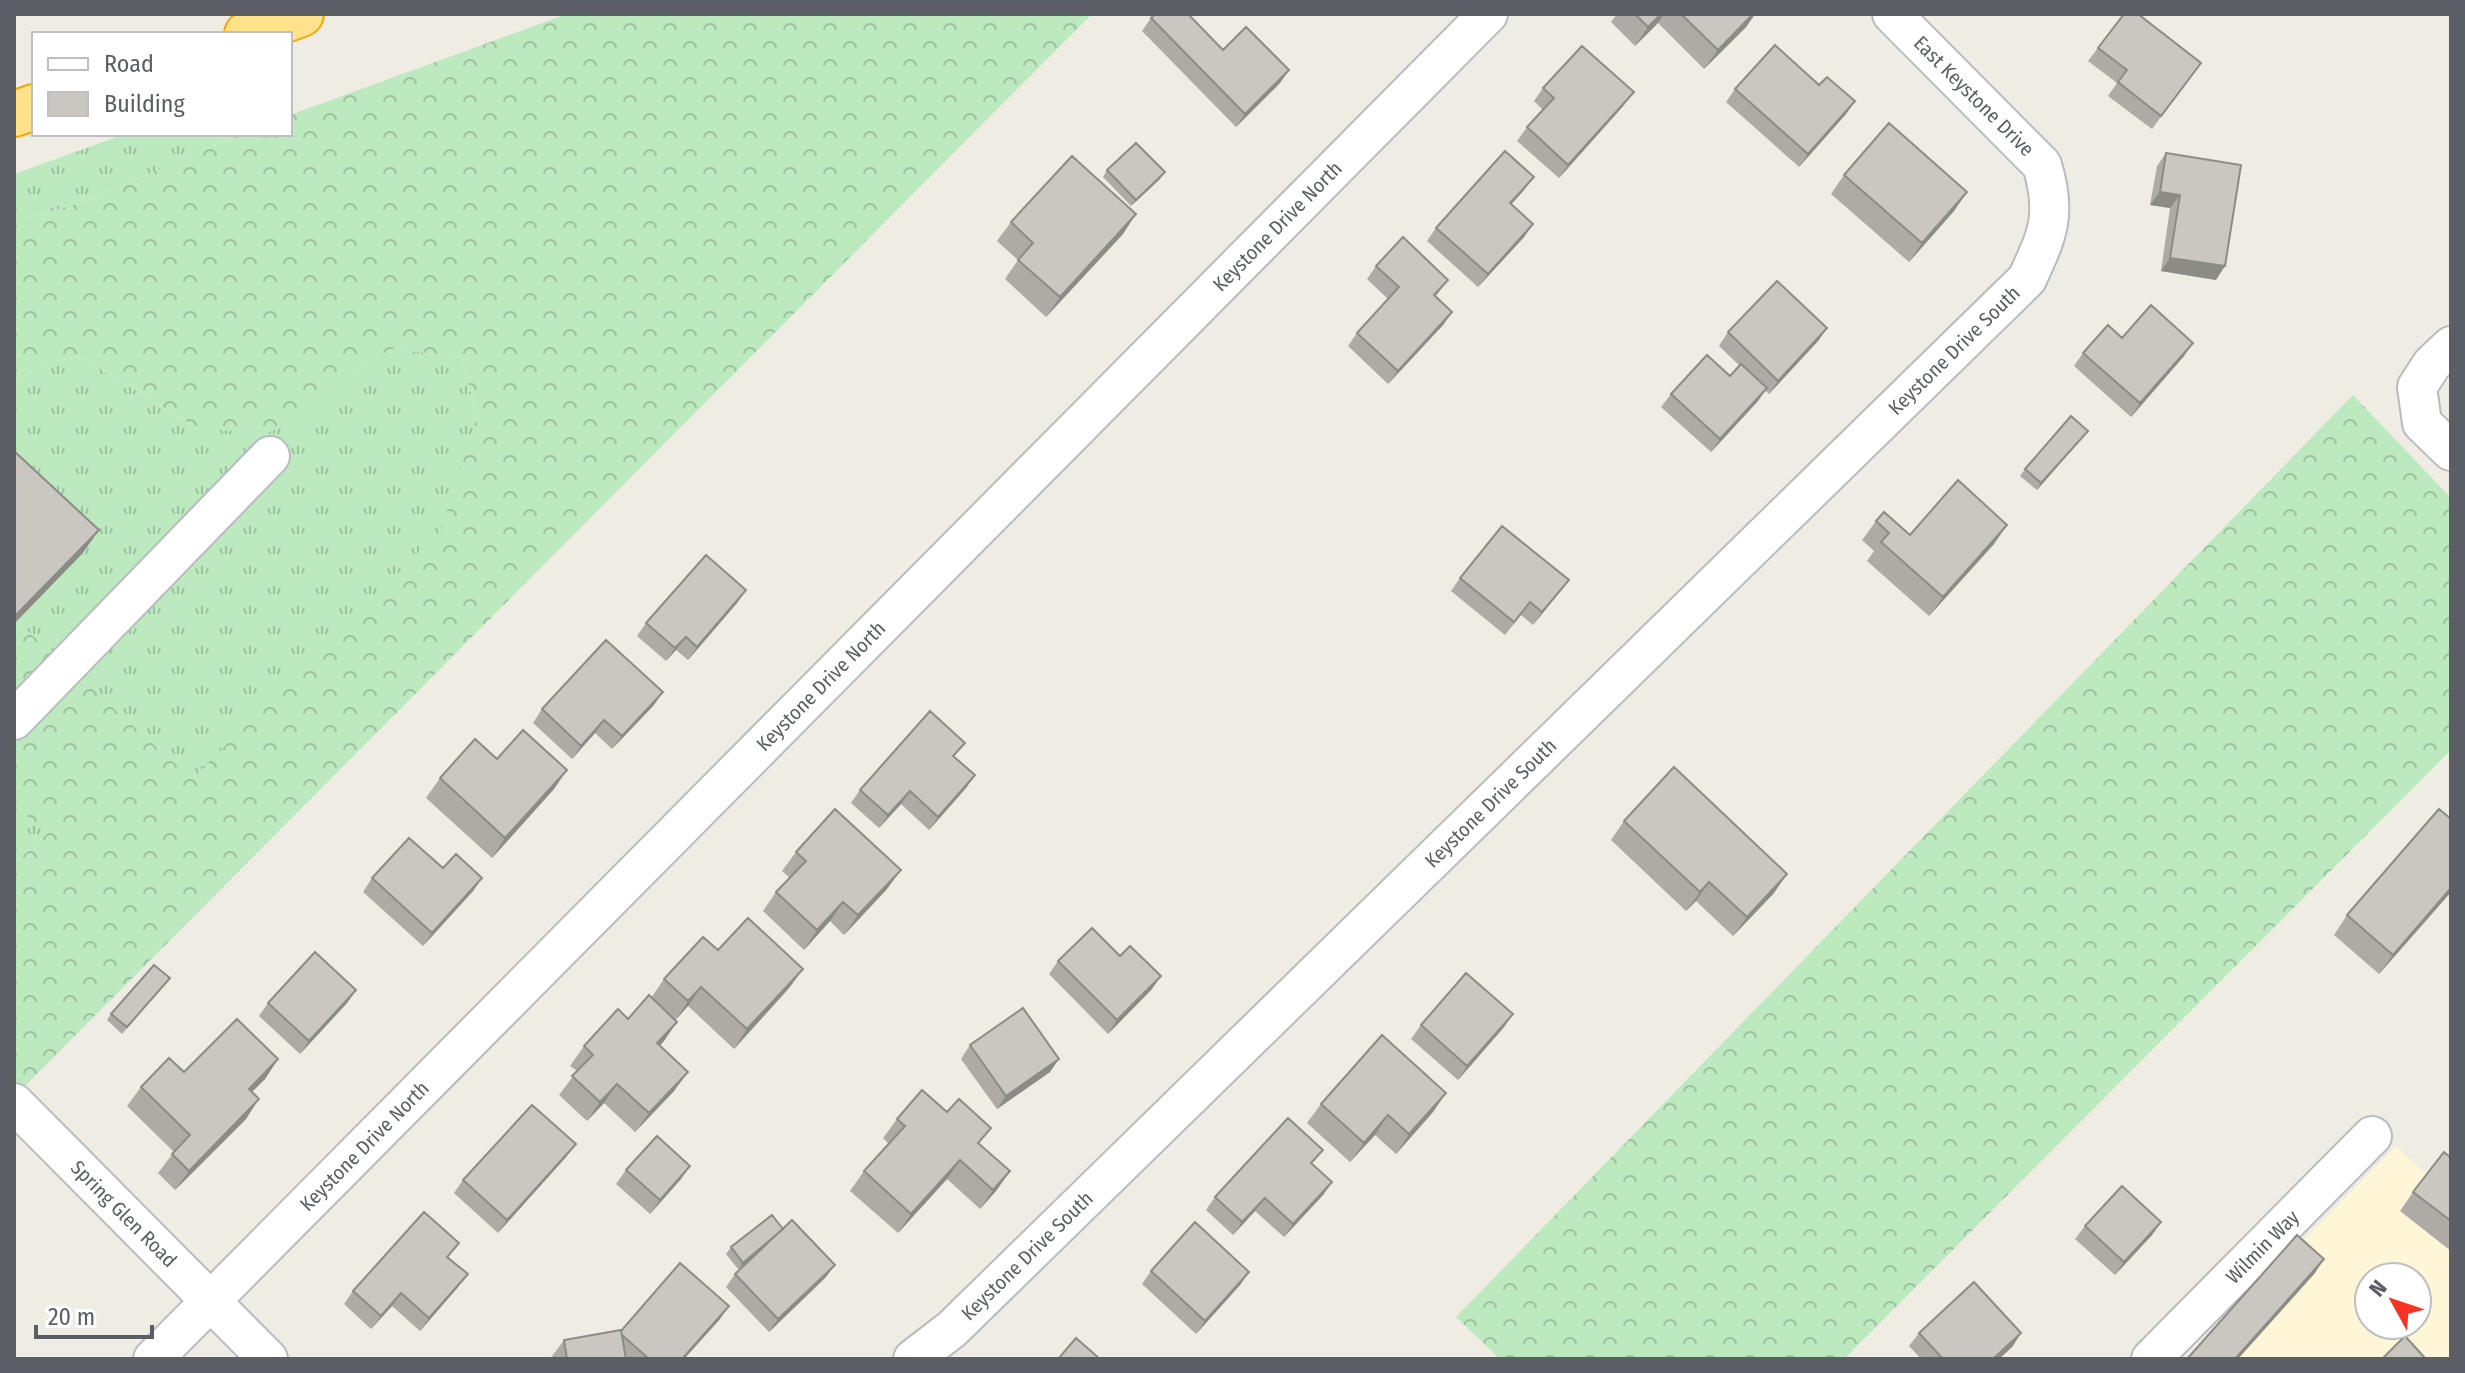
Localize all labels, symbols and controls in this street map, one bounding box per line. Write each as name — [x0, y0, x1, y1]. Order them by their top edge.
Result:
street label: East Keystone Drive — [1909, 31, 2039, 161]
legend — [32, 32, 292, 136]
text: Road — [104, 50, 154, 78]
text: Building — [104, 90, 186, 118]
street label: Keystone Drive North — [1208, 156, 1347, 296]
street label: Keystone Drive South — [1883, 281, 2025, 420]
street label: Keystone Drive North — [751, 616, 890, 756]
street label: Keystone Drive South — [1420, 733, 1561, 873]
street label: Keystone Drive North — [295, 1076, 434, 1216]
street label: Spring Glen Road — [66, 1155, 182, 1272]
street label: Keystone Drive South — [956, 1186, 1098, 1325]
street label: Wilmin Way — [2221, 1205, 2304, 1289]
north arrow — [2353, 1261, 2433, 1341]
text: N — [2363, 1275, 2393, 1302]
scale bar — [36, 1289, 152, 1339]
text: 20 m — [48, 1303, 95, 1331]

